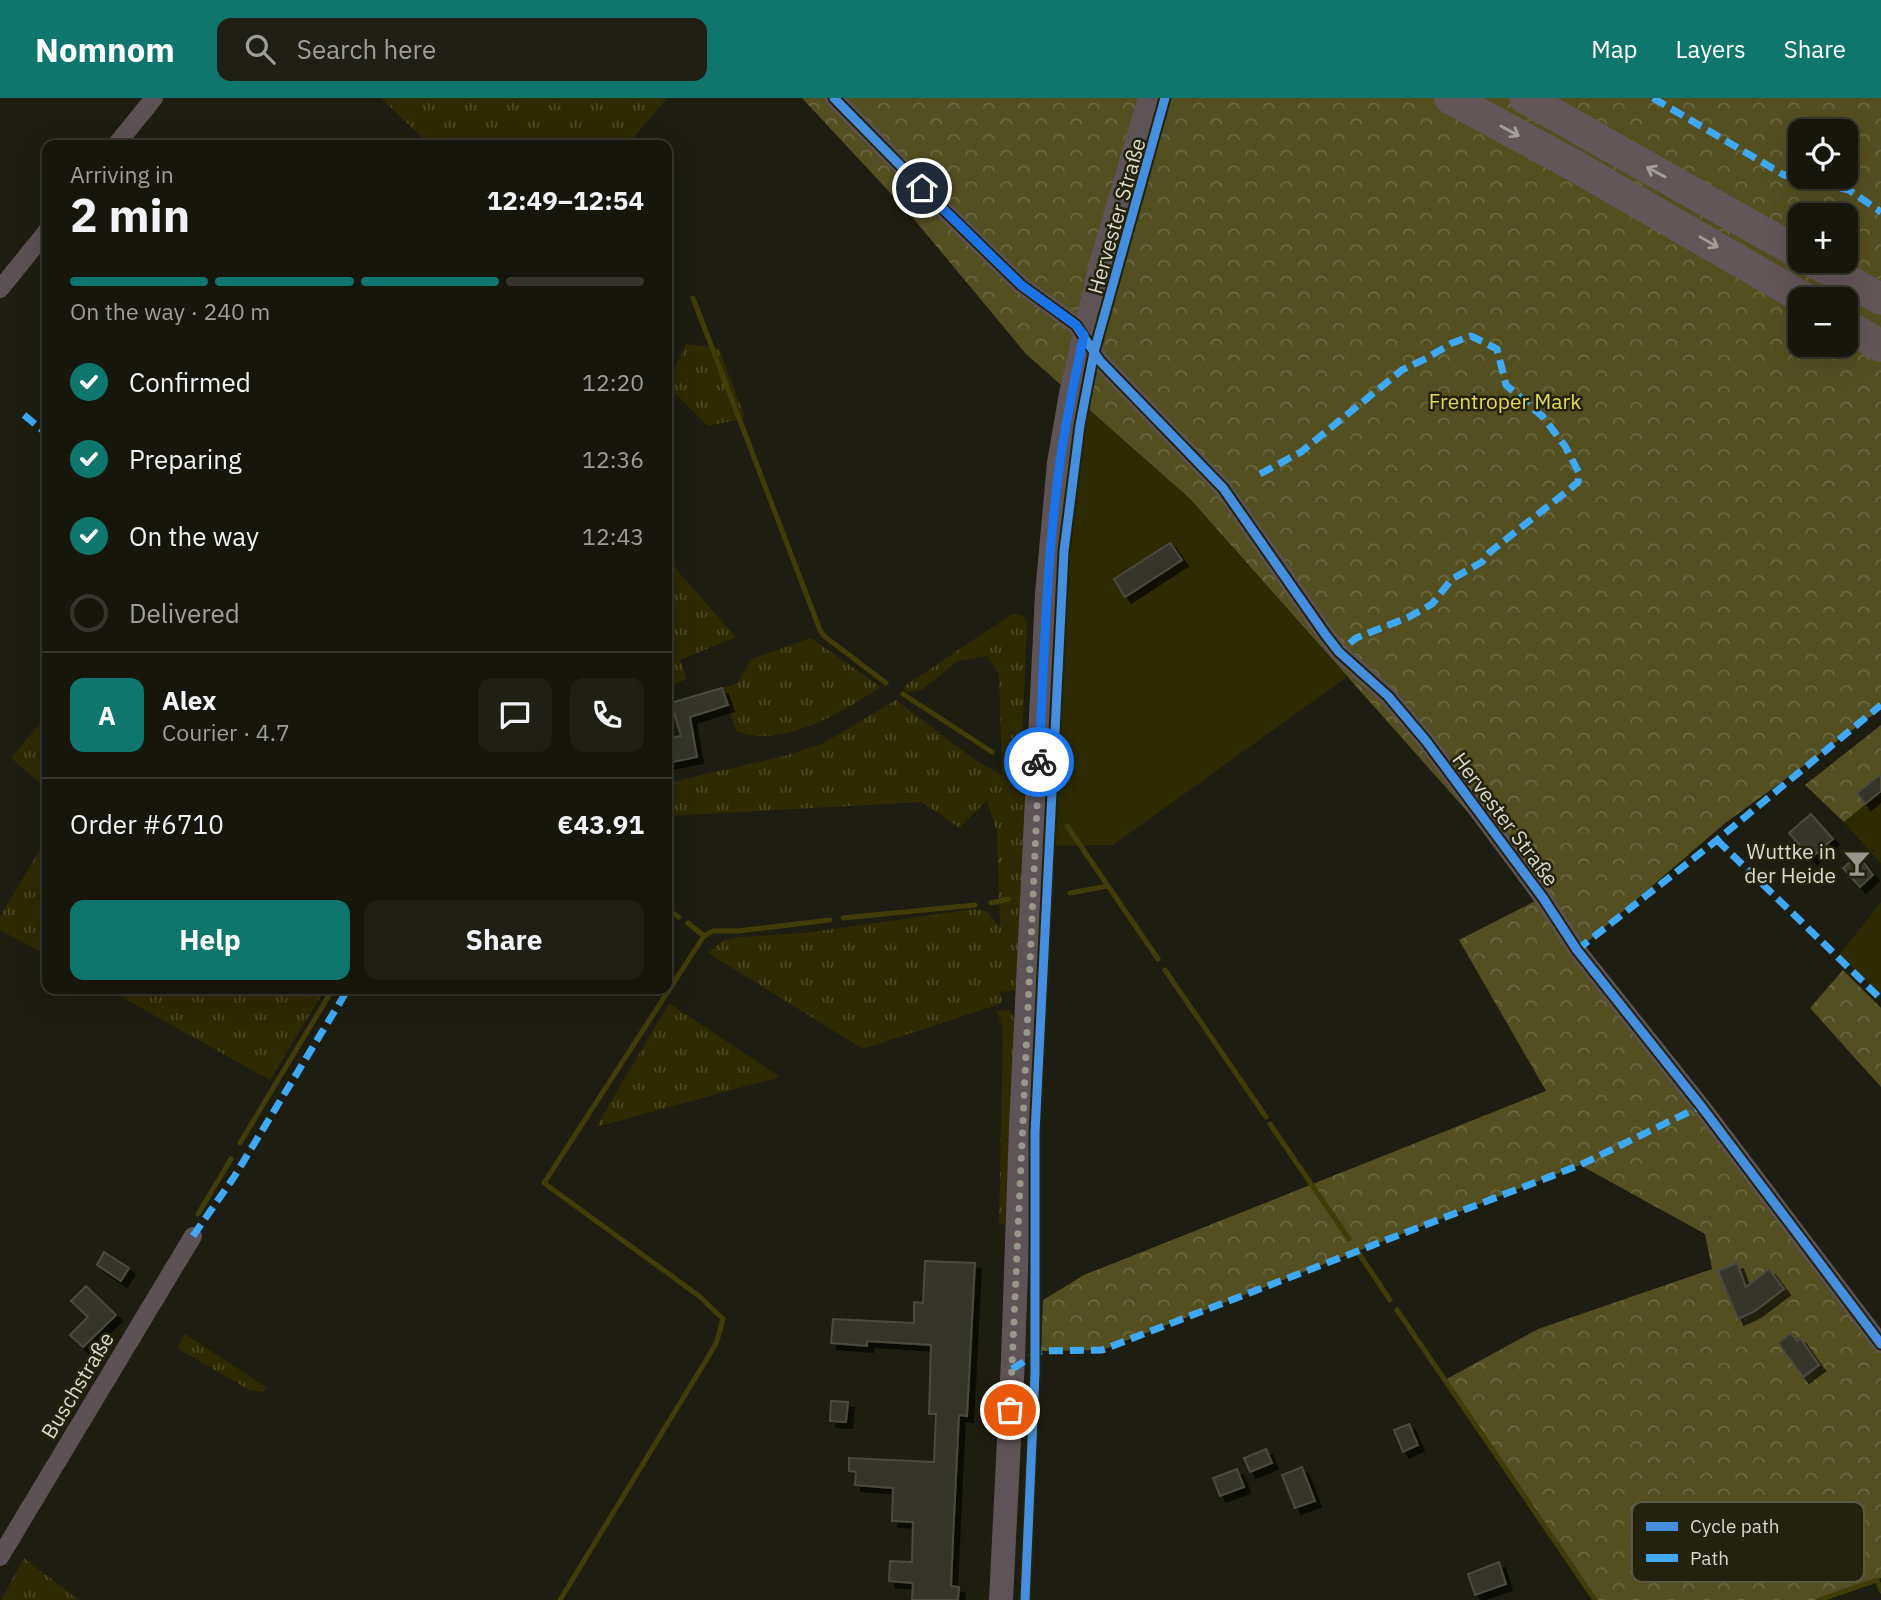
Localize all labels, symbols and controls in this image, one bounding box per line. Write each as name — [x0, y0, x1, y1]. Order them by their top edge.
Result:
search box — [217, 18, 707, 81]
text: Nomnom — [35, 28, 175, 71]
icon: search — [241, 30, 279, 68]
text: Search here — [297, 32, 436, 66]
text: Map — [1591, 33, 1638, 65]
text: Layers — [1676, 33, 1746, 65]
text: Share — [1784, 33, 1846, 65]
map controls — [1788, 119, 1858, 357]
button: locate — [1788, 119, 1858, 189]
one-way arrow — [1500, 124, 1520, 138]
street label: Hervester Straße — [1080, 135, 1152, 297]
pin — [892, 158, 952, 218]
text: Arriving in — [70, 159, 174, 189]
one-way arrow — [1646, 165, 1667, 178]
icon: home — [903, 169, 941, 207]
text: 12:49–12:54 — [487, 183, 644, 217]
text: 2 min — [70, 185, 190, 245]
button: + — [1788, 203, 1858, 273]
one-way arrow — [1698, 235, 1718, 249]
button: − — [1788, 287, 1858, 357]
text: On the way · 240 m — [70, 296, 270, 326]
icon: check — [70, 363, 108, 401]
text: Confirmed — [129, 365, 251, 399]
text: 12:20 — [582, 367, 644, 397]
park label: Frentroper Mark — [1429, 387, 1581, 415]
icon: check — [70, 440, 108, 478]
text: Preparing — [129, 442, 242, 476]
text: 12:36 — [582, 444, 644, 474]
icon: check — [70, 517, 108, 555]
text: On the way — [129, 519, 259, 553]
text: 12:43 — [582, 521, 644, 551]
text: Delivered — [129, 596, 240, 630]
button: chat — [478, 678, 552, 752]
button: phone — [570, 678, 644, 752]
text: Alex — [162, 683, 216, 717]
text: A — [98, 698, 116, 732]
text: Courier · 4.7 — [162, 717, 290, 747]
courier — [1004, 727, 1074, 797]
icon: bike — [1020, 743, 1058, 781]
street label: Hervester Straße — [1446, 746, 1566, 892]
text: Order #6710 — [70, 807, 224, 841]
text: €43.91 — [557, 807, 644, 841]
place label: Wuttke in der Heide — [1744, 837, 1836, 889]
bar icon: Wuttke in der Heide — [1842, 848, 1872, 878]
button: Help — [70, 900, 350, 980]
button: Share — [364, 900, 644, 980]
street label: Buschstraße — [34, 1327, 120, 1443]
pin — [980, 1380, 1040, 1440]
icon: bag — [991, 1391, 1029, 1429]
legend — [1632, 1502, 1864, 1582]
text: Cycle path — [1690, 1514, 1779, 1538]
text: Path — [1690, 1546, 1729, 1570]

